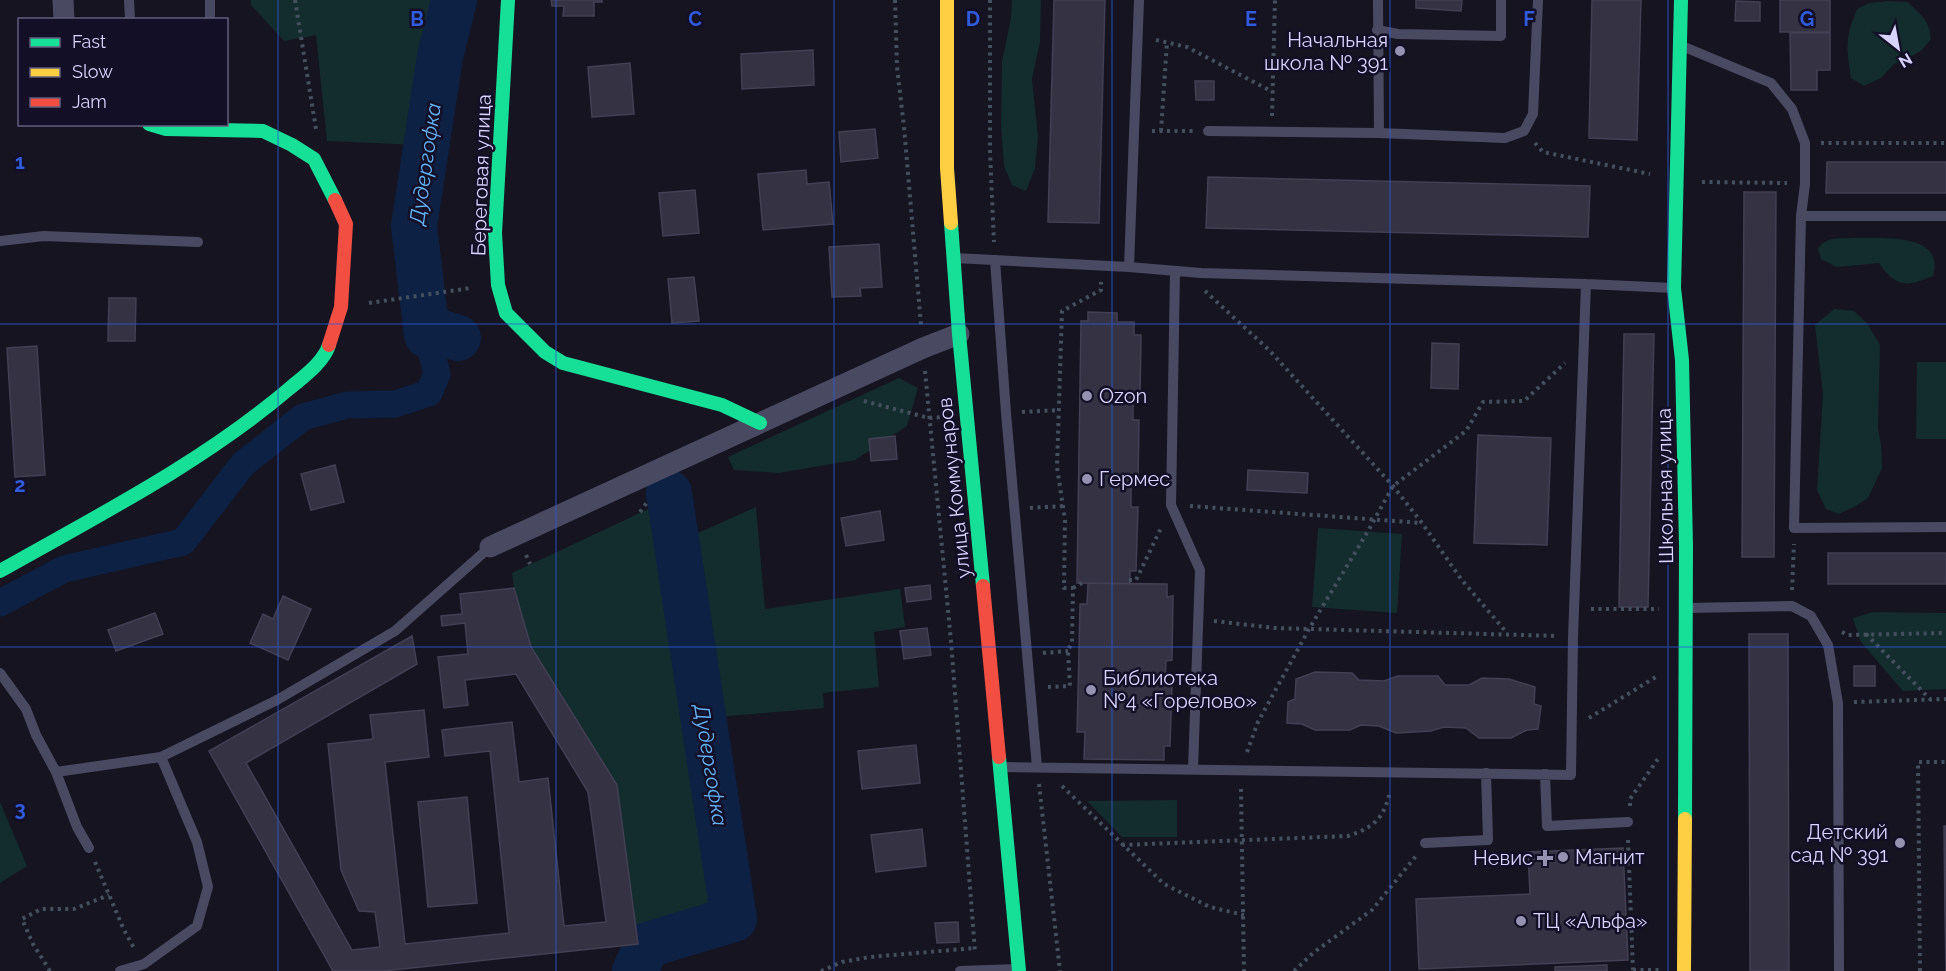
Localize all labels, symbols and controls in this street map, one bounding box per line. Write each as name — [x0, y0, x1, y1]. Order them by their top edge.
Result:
text: B — [410, 7, 424, 31]
text: C — [688, 7, 702, 31]
text: D — [966, 7, 980, 31]
text: E — [1245, 7, 1257, 31]
text: F — [1523, 7, 1535, 31]
text: G — [1800, 7, 1814, 31]
legend — [18, 18, 228, 126]
north arrow — [1868, 18, 1928, 78]
place label: Начальная школа № 391 — [1264, 28, 1388, 75]
text: Fast — [72, 31, 106, 52]
marker: Начальная школа № 391 — [1393, 44, 1407, 58]
text: N — [1895, 49, 1916, 72]
text: Slow — [72, 61, 113, 82]
text: Jam — [72, 91, 107, 112]
street label: Береговая улица — [466, 94, 496, 256]
water label: Дудергофка — [404, 101, 446, 228]
text: 1 — [15, 150, 25, 174]
place label: Ozon — [1099, 384, 1147, 408]
marker: Ozon — [1080, 389, 1094, 403]
street label: улица Коммунаров — [933, 396, 975, 580]
street label: Школьная улица — [1652, 408, 1678, 564]
place label: Гермес — [1099, 467, 1170, 491]
marker: Гермес — [1080, 472, 1094, 486]
text: 2 — [14, 473, 26, 497]
place label: Библиотека №4 «Горелово» — [1103, 666, 1257, 713]
marker: Библиотека №4 «Горелово» — [1084, 683, 1098, 697]
water label: Дудергофка — [689, 701, 733, 828]
text: 3 — [14, 797, 26, 821]
place label: Детский сад № 391 — [1791, 820, 1888, 867]
marker: Детский сад № 391 — [1893, 836, 1907, 850]
place label: Магнит — [1575, 845, 1645, 869]
place label: Невис — [1473, 846, 1533, 870]
marker: Магнит — [1556, 850, 1570, 864]
marker: Невис — [1538, 851, 1552, 865]
place label: ТЦ «Альфа» — [1533, 909, 1647, 933]
marker: ТЦ «Альфа» — [1514, 914, 1528, 928]

